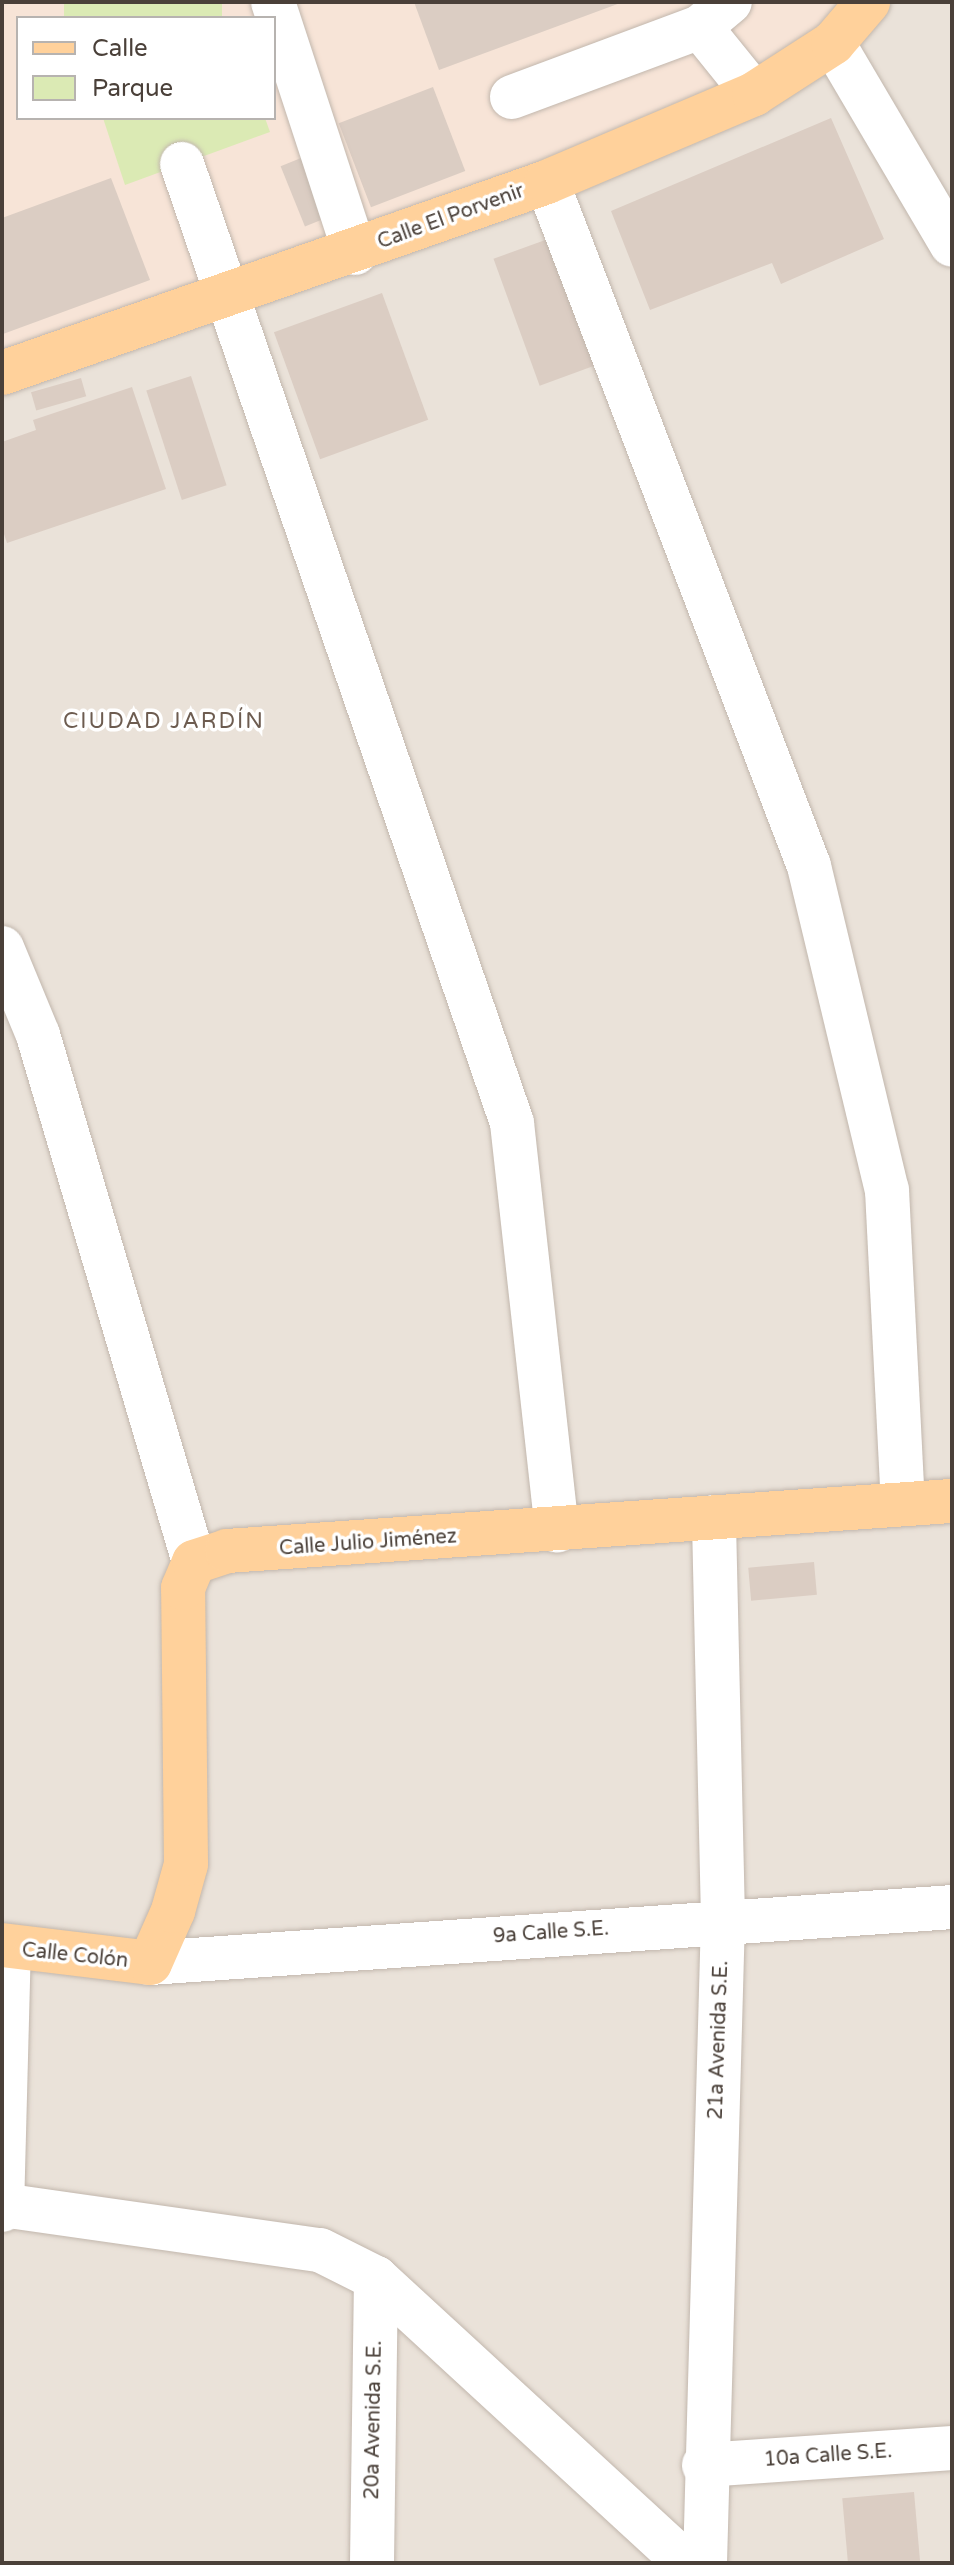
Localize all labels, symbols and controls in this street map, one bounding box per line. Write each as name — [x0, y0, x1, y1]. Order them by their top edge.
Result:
legend — [16, 16, 276, 120]
text: Calle — [92, 34, 148, 63]
text: Parque — [92, 74, 173, 103]
street label: Calle El Porvenir — [374, 179, 528, 255]
district label: CIUDAD JARDÍN — [63, 709, 265, 735]
street label: Calle Julio Jiménez — [278, 1525, 458, 1561]
street label: 9a Calle S.E. — [492, 1917, 610, 1949]
street label: Calle Colón — [21, 1938, 129, 1974]
street label: 21a Avenida S.E. — [704, 1960, 734, 2120]
street label: 20a Avenida S.E. — [361, 2340, 387, 2500]
street label: 10a Calle S.E. — [763, 2440, 893, 2472]

